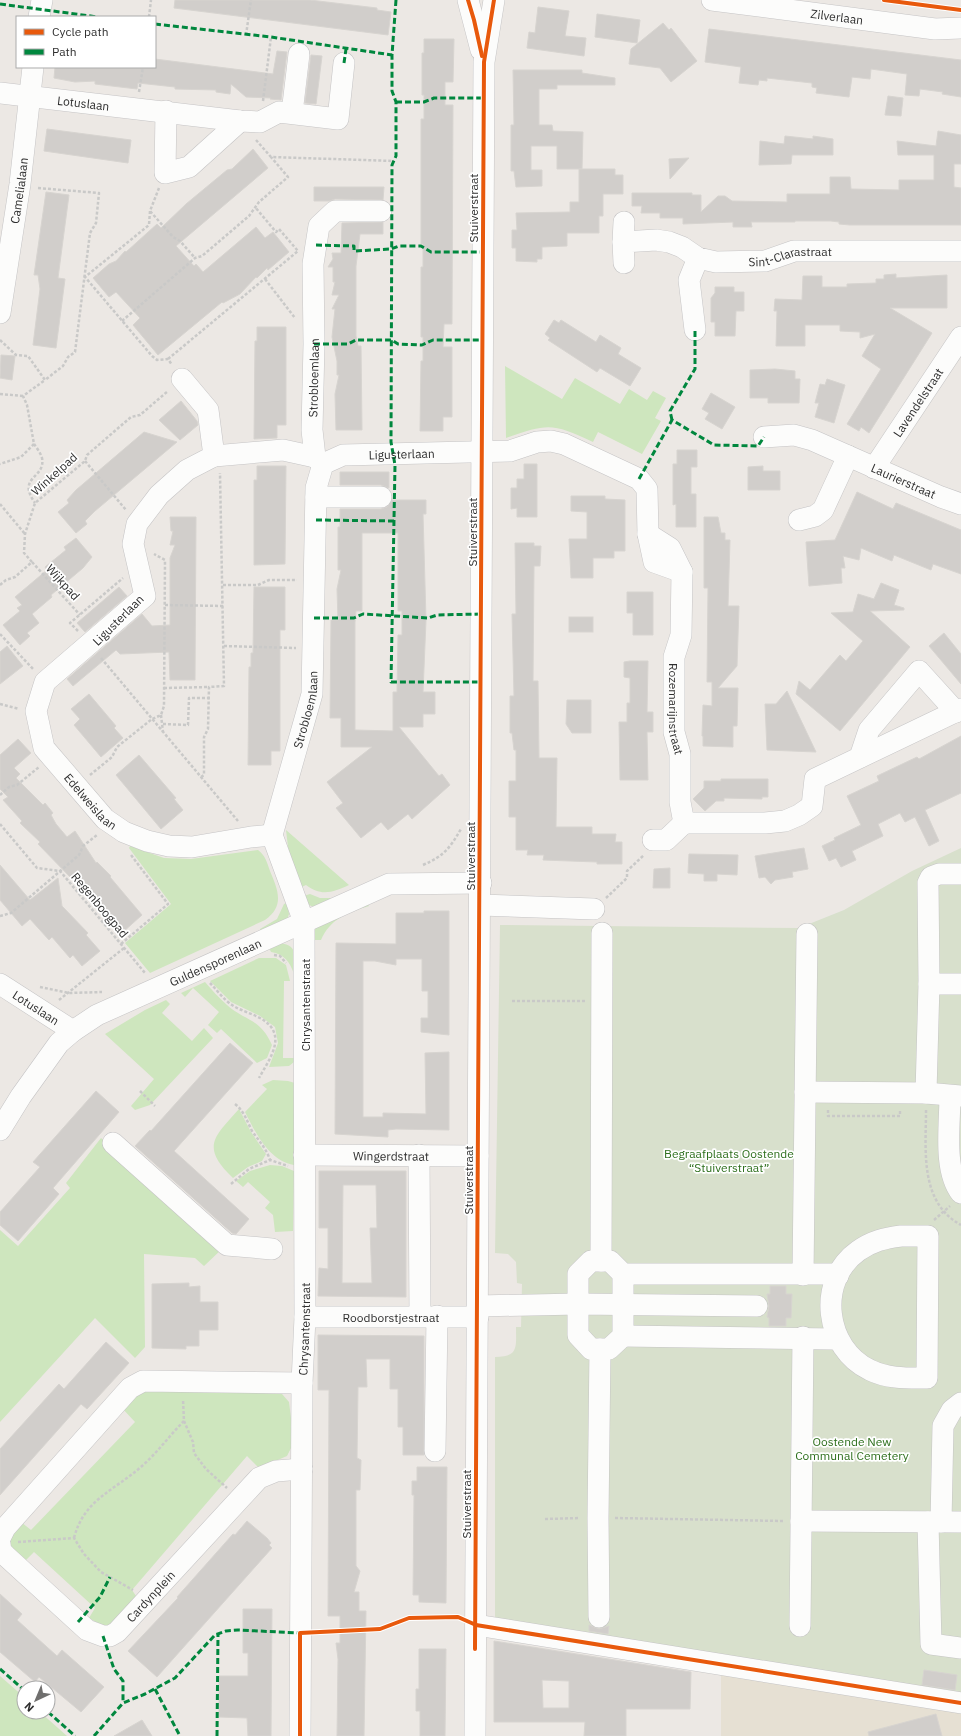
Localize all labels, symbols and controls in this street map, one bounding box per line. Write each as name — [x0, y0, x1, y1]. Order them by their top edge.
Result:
street label: Zilverlaan — [810, 5, 864, 27]
legend — [16, 16, 156, 68]
text: Cycle path — [52, 24, 109, 39]
text: Path — [52, 44, 77, 59]
street label: Lotuslaan — [56, 92, 110, 113]
street label: Camelialaan — [6, 157, 30, 225]
street label: Stuiverstraat — [466, 173, 481, 243]
street label: Sint-Clarastraat — [748, 244, 832, 269]
street label: Strobloemlaan — [305, 338, 322, 418]
street label: Lavendelstraat — [889, 365, 946, 440]
street label: Ligusterlaan — [368, 445, 435, 462]
street label: Winkelpad — [28, 449, 80, 499]
street label: Laurierstraat — [869, 460, 938, 501]
street label: Stuiverstraat — [465, 497, 480, 567]
street label: Wijkpad — [43, 561, 83, 603]
street label: Ligusterlaan — [89, 591, 147, 649]
street label: Rozemarijnstraat — [667, 663, 687, 756]
street label: Strobloemlaan — [290, 671, 320, 750]
street label: Edelweislaan — [61, 770, 120, 832]
street label: Stuiverstraat — [463, 821, 478, 891]
street label: Regenboogpad — [68, 869, 132, 941]
street label: Guldensporenlaan — [167, 935, 263, 989]
street label: Chrysantenstraat — [298, 959, 313, 1051]
street label: Lotuslaan — [10, 987, 62, 1028]
street label: Stuiverstraat — [461, 1145, 476, 1215]
park label: Begraafplaats Oostende “Stuiverstraat” — [664, 1146, 794, 1175]
street label: Wingerdstraat — [353, 1148, 429, 1163]
street label: Chrysantenstraat — [295, 1283, 313, 1376]
street label: Roodborstjestraat — [342, 1310, 440, 1325]
park label: Oostende New Communal Cemetery — [795, 1434, 909, 1463]
street label: Stuiverstraat — [459, 1469, 474, 1539]
street label: Cardynplein — [123, 1567, 178, 1625]
north arrow — [16, 1680, 56, 1720]
text: N — [21, 1699, 37, 1715]

